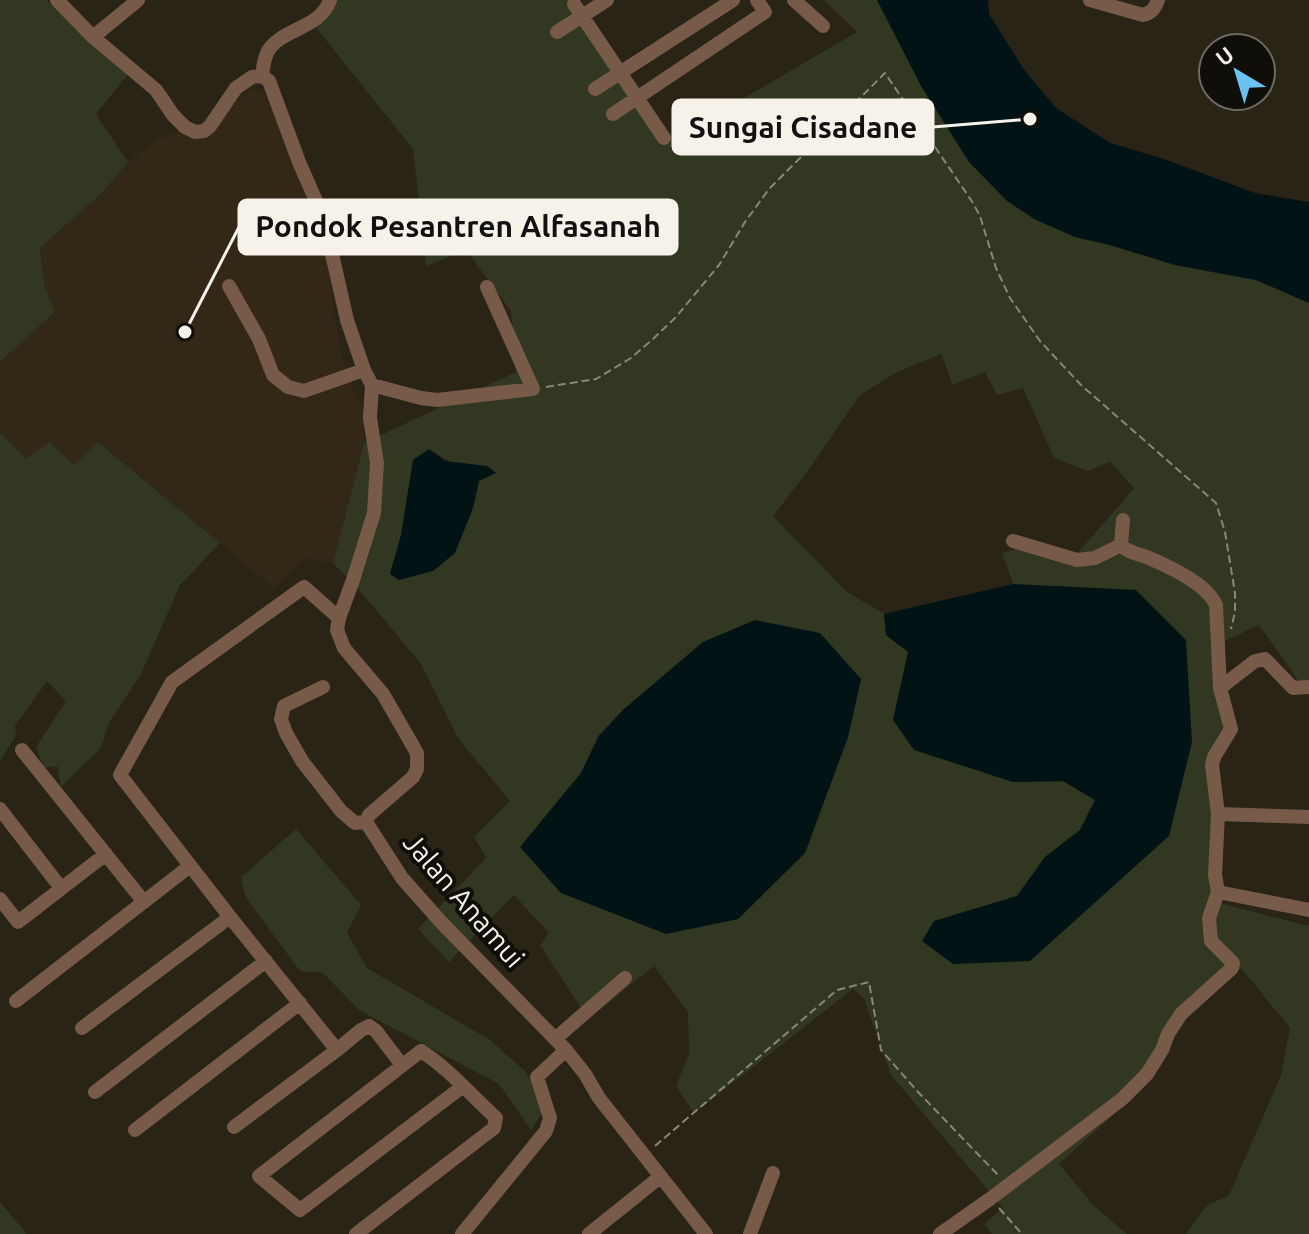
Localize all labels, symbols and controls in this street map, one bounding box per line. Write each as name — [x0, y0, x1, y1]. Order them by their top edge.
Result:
north arrow — [1197, 32, 1277, 112]
text: U — [1211, 41, 1238, 70]
callout: Sungai Cisadane — [673, 100, 933, 154]
text: Sungai Cisadane — [689, 110, 917, 144]
callout: Pondok Pesantren Alfasanah — [239, 200, 677, 254]
text: Pondok Pesantren Alfasanah — [255, 209, 661, 243]
street label: Jalan Anamui — [398, 826, 531, 973]

